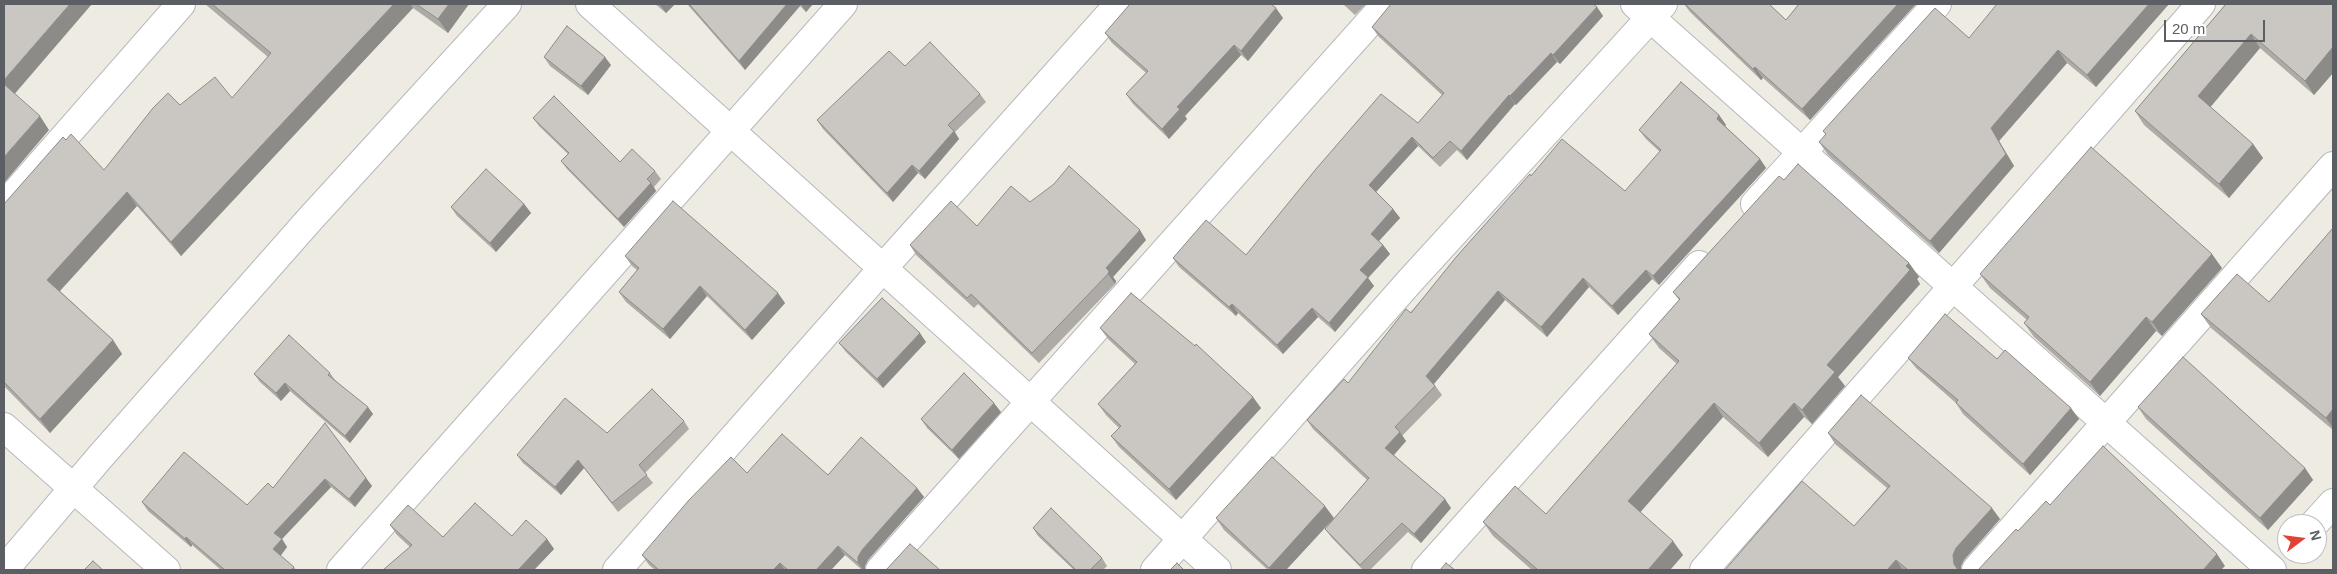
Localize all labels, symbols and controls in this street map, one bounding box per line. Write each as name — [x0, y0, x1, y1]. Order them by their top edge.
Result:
scale bar — [2167, 10, 2268, 42]
text: 20 m — [2172, 20, 2205, 37]
north arrow — [2277, 514, 2327, 564]
text: N — [2306, 528, 2325, 542]

